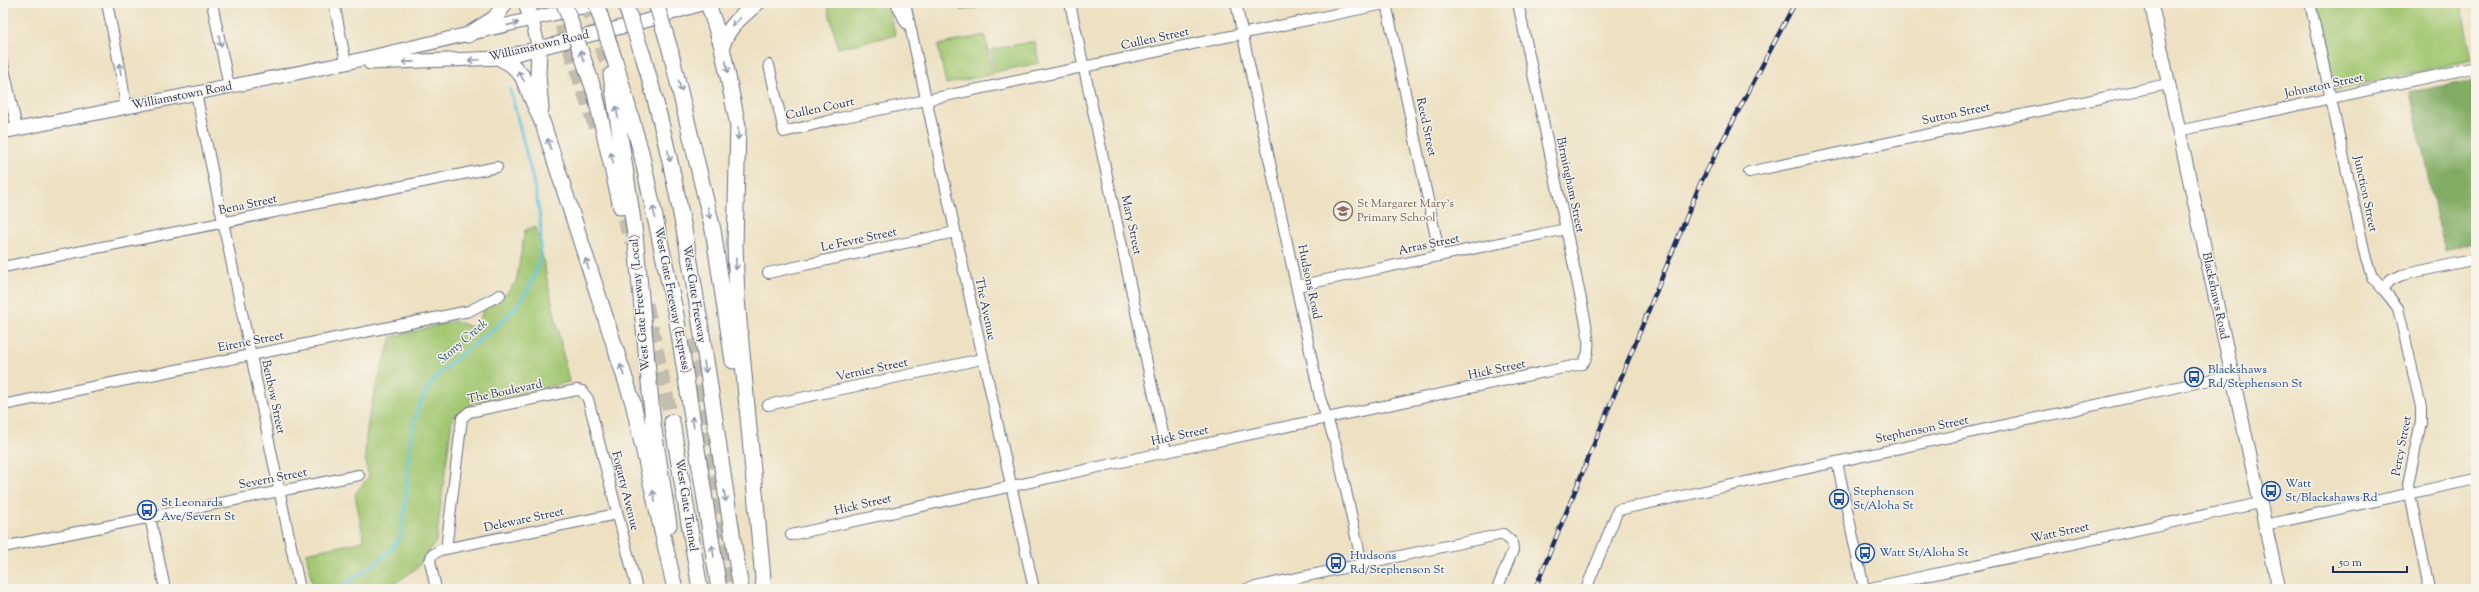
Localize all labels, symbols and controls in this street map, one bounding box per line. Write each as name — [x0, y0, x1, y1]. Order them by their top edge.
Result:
one-way arrow — [731, 18, 741, 27]
one-way arrow — [507, 20, 520, 28]
street label: Cullen Street — [1119, 23, 1191, 55]
street label: Williamstown Road — [487, 26, 591, 66]
one-way arrow — [216, 34, 224, 47]
one-way arrow — [578, 51, 586, 63]
one-way arrow — [468, 56, 481, 63]
one-way arrow — [402, 58, 415, 66]
one-way arrow — [723, 60, 731, 73]
one-way arrow — [116, 63, 124, 76]
street label: Johnston Street — [2282, 69, 2365, 103]
one-way arrow — [517, 71, 525, 82]
street label: Williamstown Road — [130, 77, 234, 115]
one-way arrow — [677, 80, 684, 93]
street label: Cullen Court — [784, 93, 856, 125]
street label: Reed Street — [1411, 96, 1441, 158]
street label: Sutton Street — [1920, 98, 1992, 130]
one-way arrow — [612, 106, 620, 119]
one-way arrow — [734, 127, 742, 140]
street label: Birmingham Street — [1551, 135, 1589, 235]
one-way arrow — [545, 138, 552, 151]
one-way arrow — [665, 149, 673, 162]
one-way arrow — [607, 152, 615, 165]
street label: Junction Street — [2348, 153, 2382, 234]
street label: Bena Street — [217, 190, 279, 220]
street label: Mary Street — [1116, 194, 1146, 256]
place label: St Margaret Mary's Primary School — [1357, 195, 1454, 227]
school or university icon: St Margaret Mary's Primary School — [1332, 200, 1354, 222]
one-way arrow — [650, 205, 658, 218]
one-way arrow — [706, 206, 714, 219]
street label: Le Fevre Street — [819, 223, 899, 257]
street label: West Gate Freeway (Express) — [649, 225, 695, 375]
street label: Arras Street — [1397, 230, 1461, 260]
street label: West Gate Freeway (Local) — [625, 234, 655, 372]
street label: Hudsons Road — [1292, 243, 1326, 321]
street label: West Gate Freeway — [677, 244, 711, 344]
street label: Blackshaws Road — [2197, 251, 2233, 341]
one-way arrow — [583, 257, 590, 270]
one-way arrow — [732, 257, 740, 270]
street label: The Avenue — [970, 276, 1000, 342]
water label: Stony Creek — [434, 315, 492, 369]
street label: Eirene Street — [216, 327, 286, 357]
street label: Vernier Street — [835, 354, 909, 386]
street label: Hick Street — [1467, 355, 1527, 385]
street label: Benbow Street — [256, 358, 290, 436]
one-way arrow — [701, 360, 709, 373]
place label: Blackshaws Rd/Stephenson St — [2208, 361, 2303, 393]
one-way arrow — [618, 365, 626, 377]
bus stop icon: Blackshaws Rd/Stephenson St — [2183, 366, 2205, 388]
street label: The Boulevard — [466, 375, 544, 409]
street label: Stephenson Street — [1874, 411, 1970, 449]
street label: Percy Street — [2387, 414, 2417, 478]
one-way arrow — [689, 416, 697, 429]
street label: Hick Street — [1150, 421, 1210, 451]
street label: Fogarty Avenue — [606, 449, 644, 533]
street label: West Gate Tunnel — [670, 457, 702, 553]
street label: Severn Street — [237, 464, 309, 494]
place label: Watt St/Blackshaws Rd — [2285, 475, 2378, 507]
bus stop icon: Watt St/Blackshaws Rd — [2260, 480, 2282, 502]
place label: Stephenson St/Aloha St — [1853, 483, 1914, 515]
bus stop icon: Stephenson St/Aloha St — [1828, 488, 1850, 510]
one-way arrow — [721, 489, 729, 502]
one-way arrow — [649, 490, 657, 503]
street label: Hick Street — [833, 490, 893, 520]
place label: St Leonards Ave/Severn St — [161, 494, 235, 526]
bus stop icon: St Leonards Ave/Severn St — [136, 499, 158, 521]
street label: Deleware Street — [482, 503, 566, 537]
street label: Watt Street — [2029, 518, 2091, 548]
bus stop icon: Watt St/Aloha St — [1854, 542, 1876, 564]
one-way arrow — [708, 544, 716, 557]
place label: Watt St/Aloha St — [1879, 544, 1969, 562]
place label: Hudsons Rd/Stephenson St — [1350, 547, 1445, 579]
scale bar — [2333, 548, 2407, 574]
bus stop icon: Hudsons Rd/Stephenson St — [1325, 552, 1347, 574]
text: 50 m — [2338, 554, 2362, 572]

